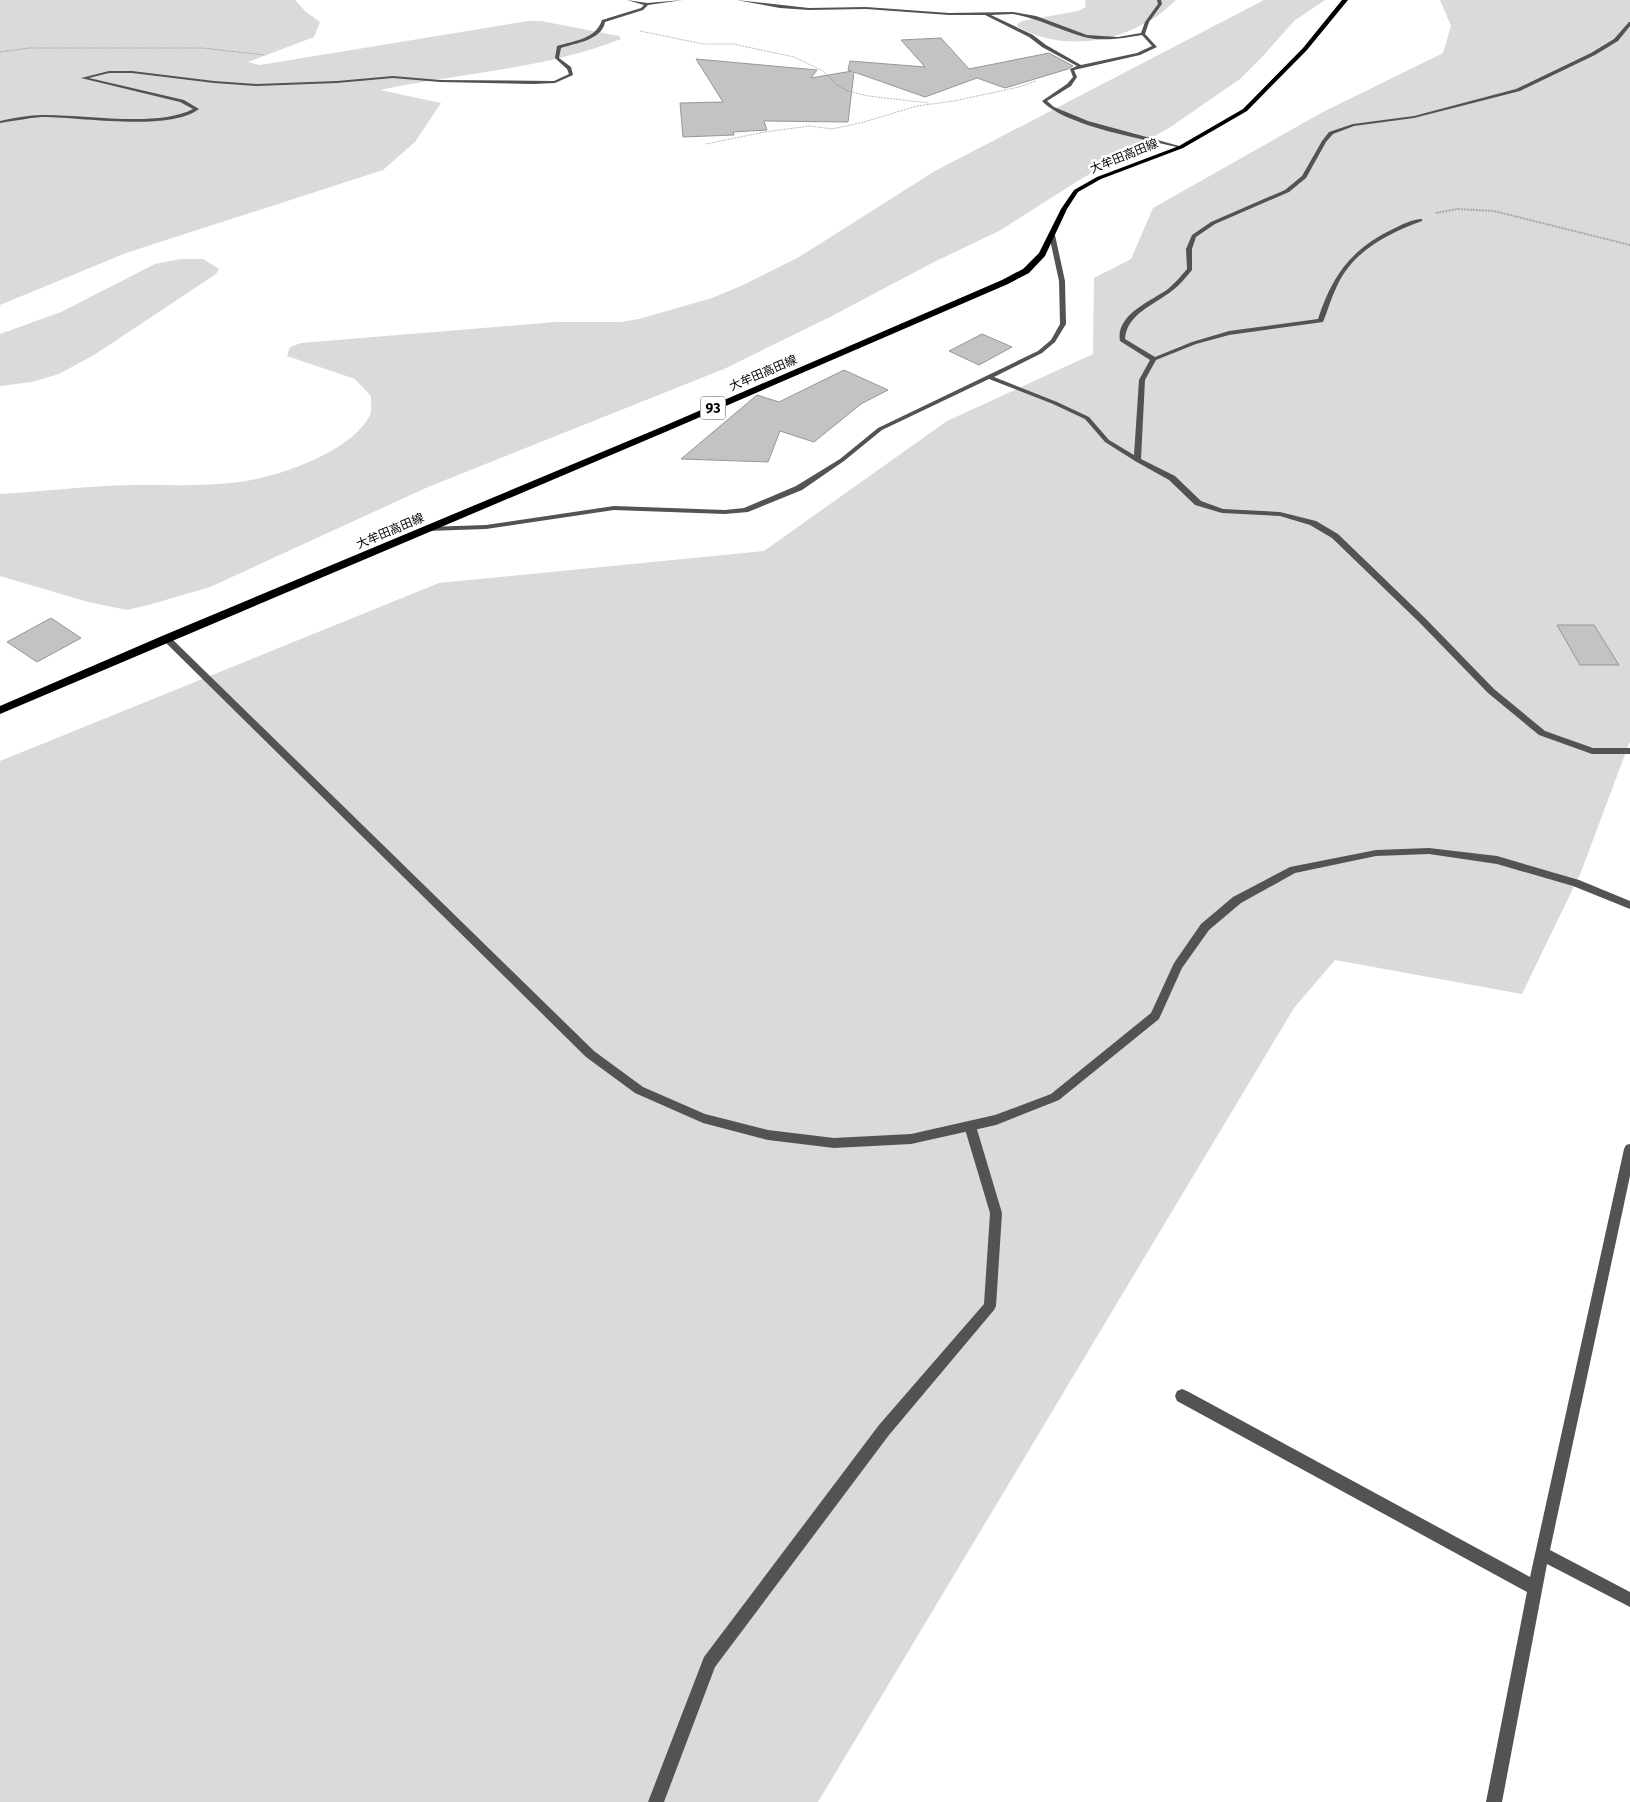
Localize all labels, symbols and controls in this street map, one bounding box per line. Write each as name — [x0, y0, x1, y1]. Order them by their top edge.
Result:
street label: 大牟田高田線 — [1088, 136, 1160, 176]
street label: 大牟田高田線 — [727, 352, 799, 394]
road number: 93 — [700, 396, 726, 419]
street label: 大牟田高田線 — [354, 510, 426, 552]

